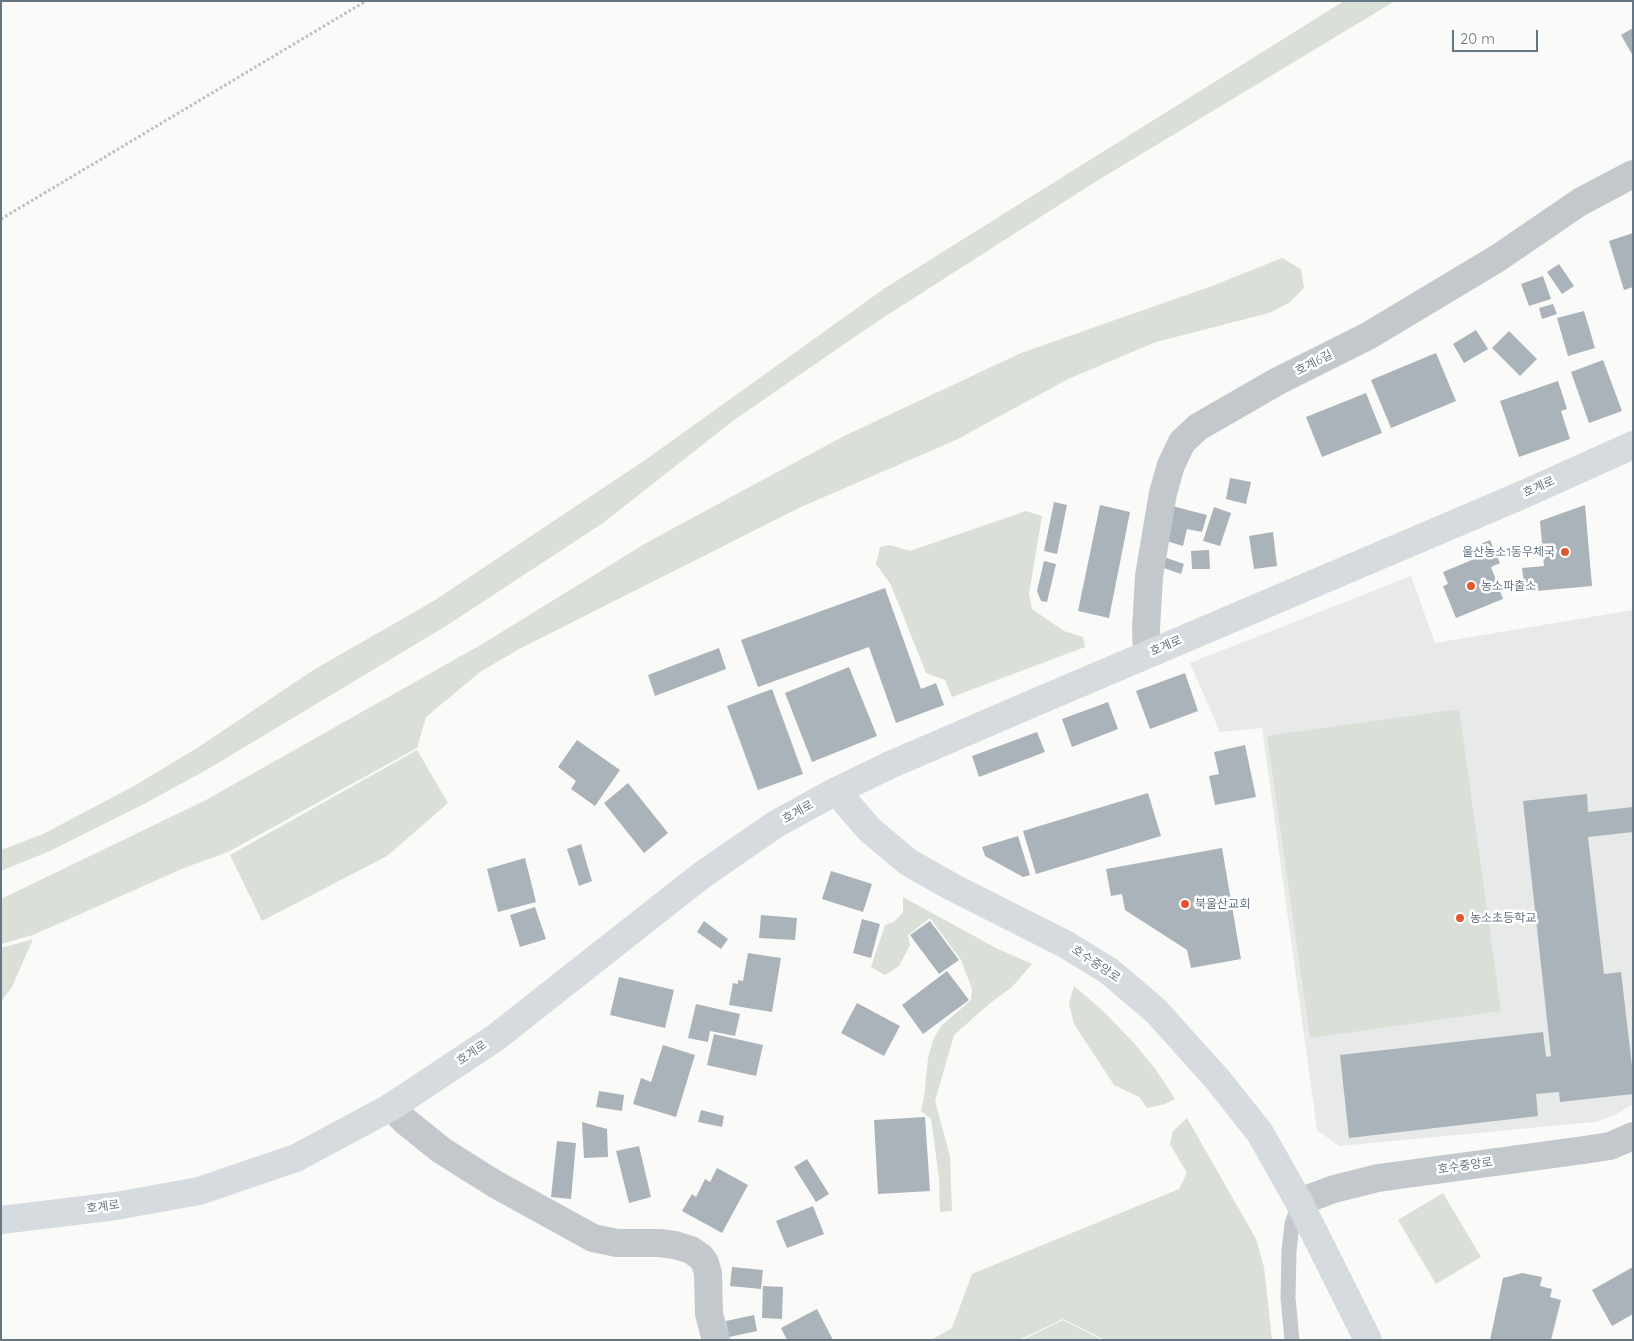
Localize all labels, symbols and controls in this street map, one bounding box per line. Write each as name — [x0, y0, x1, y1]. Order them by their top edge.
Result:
scale bar — [1454, 20, 1540, 52]
text: 20 m — [1460, 29, 1495, 48]
street label: 호계6길 — [1293, 348, 1335, 378]
street label: 호계로 — [1521, 474, 1557, 500]
place label: 울산농소1동우체국 — [1462, 545, 1555, 559]
marker: 울산농소1동우체국 — [1559, 546, 1571, 558]
place label: 농소파출소 — [1481, 579, 1536, 593]
marker: 농소파출소 — [1465, 580, 1477, 592]
street label: 호계로 — [1148, 633, 1184, 659]
street label: 호계로 — [780, 798, 816, 826]
place label: 북울산교회 — [1195, 897, 1250, 911]
marker: 북울산교회 — [1179, 898, 1191, 910]
place label: 농소초등학교 — [1470, 911, 1536, 925]
marker: 농소초등학교 — [1454, 912, 1466, 924]
street label: 호수중앙로 — [1069, 943, 1123, 985]
street label: 호계로 — [454, 1038, 490, 1068]
street label: 호수중앙로 — [1437, 1155, 1493, 1177]
street label: 호계로 — [86, 1198, 120, 1216]

